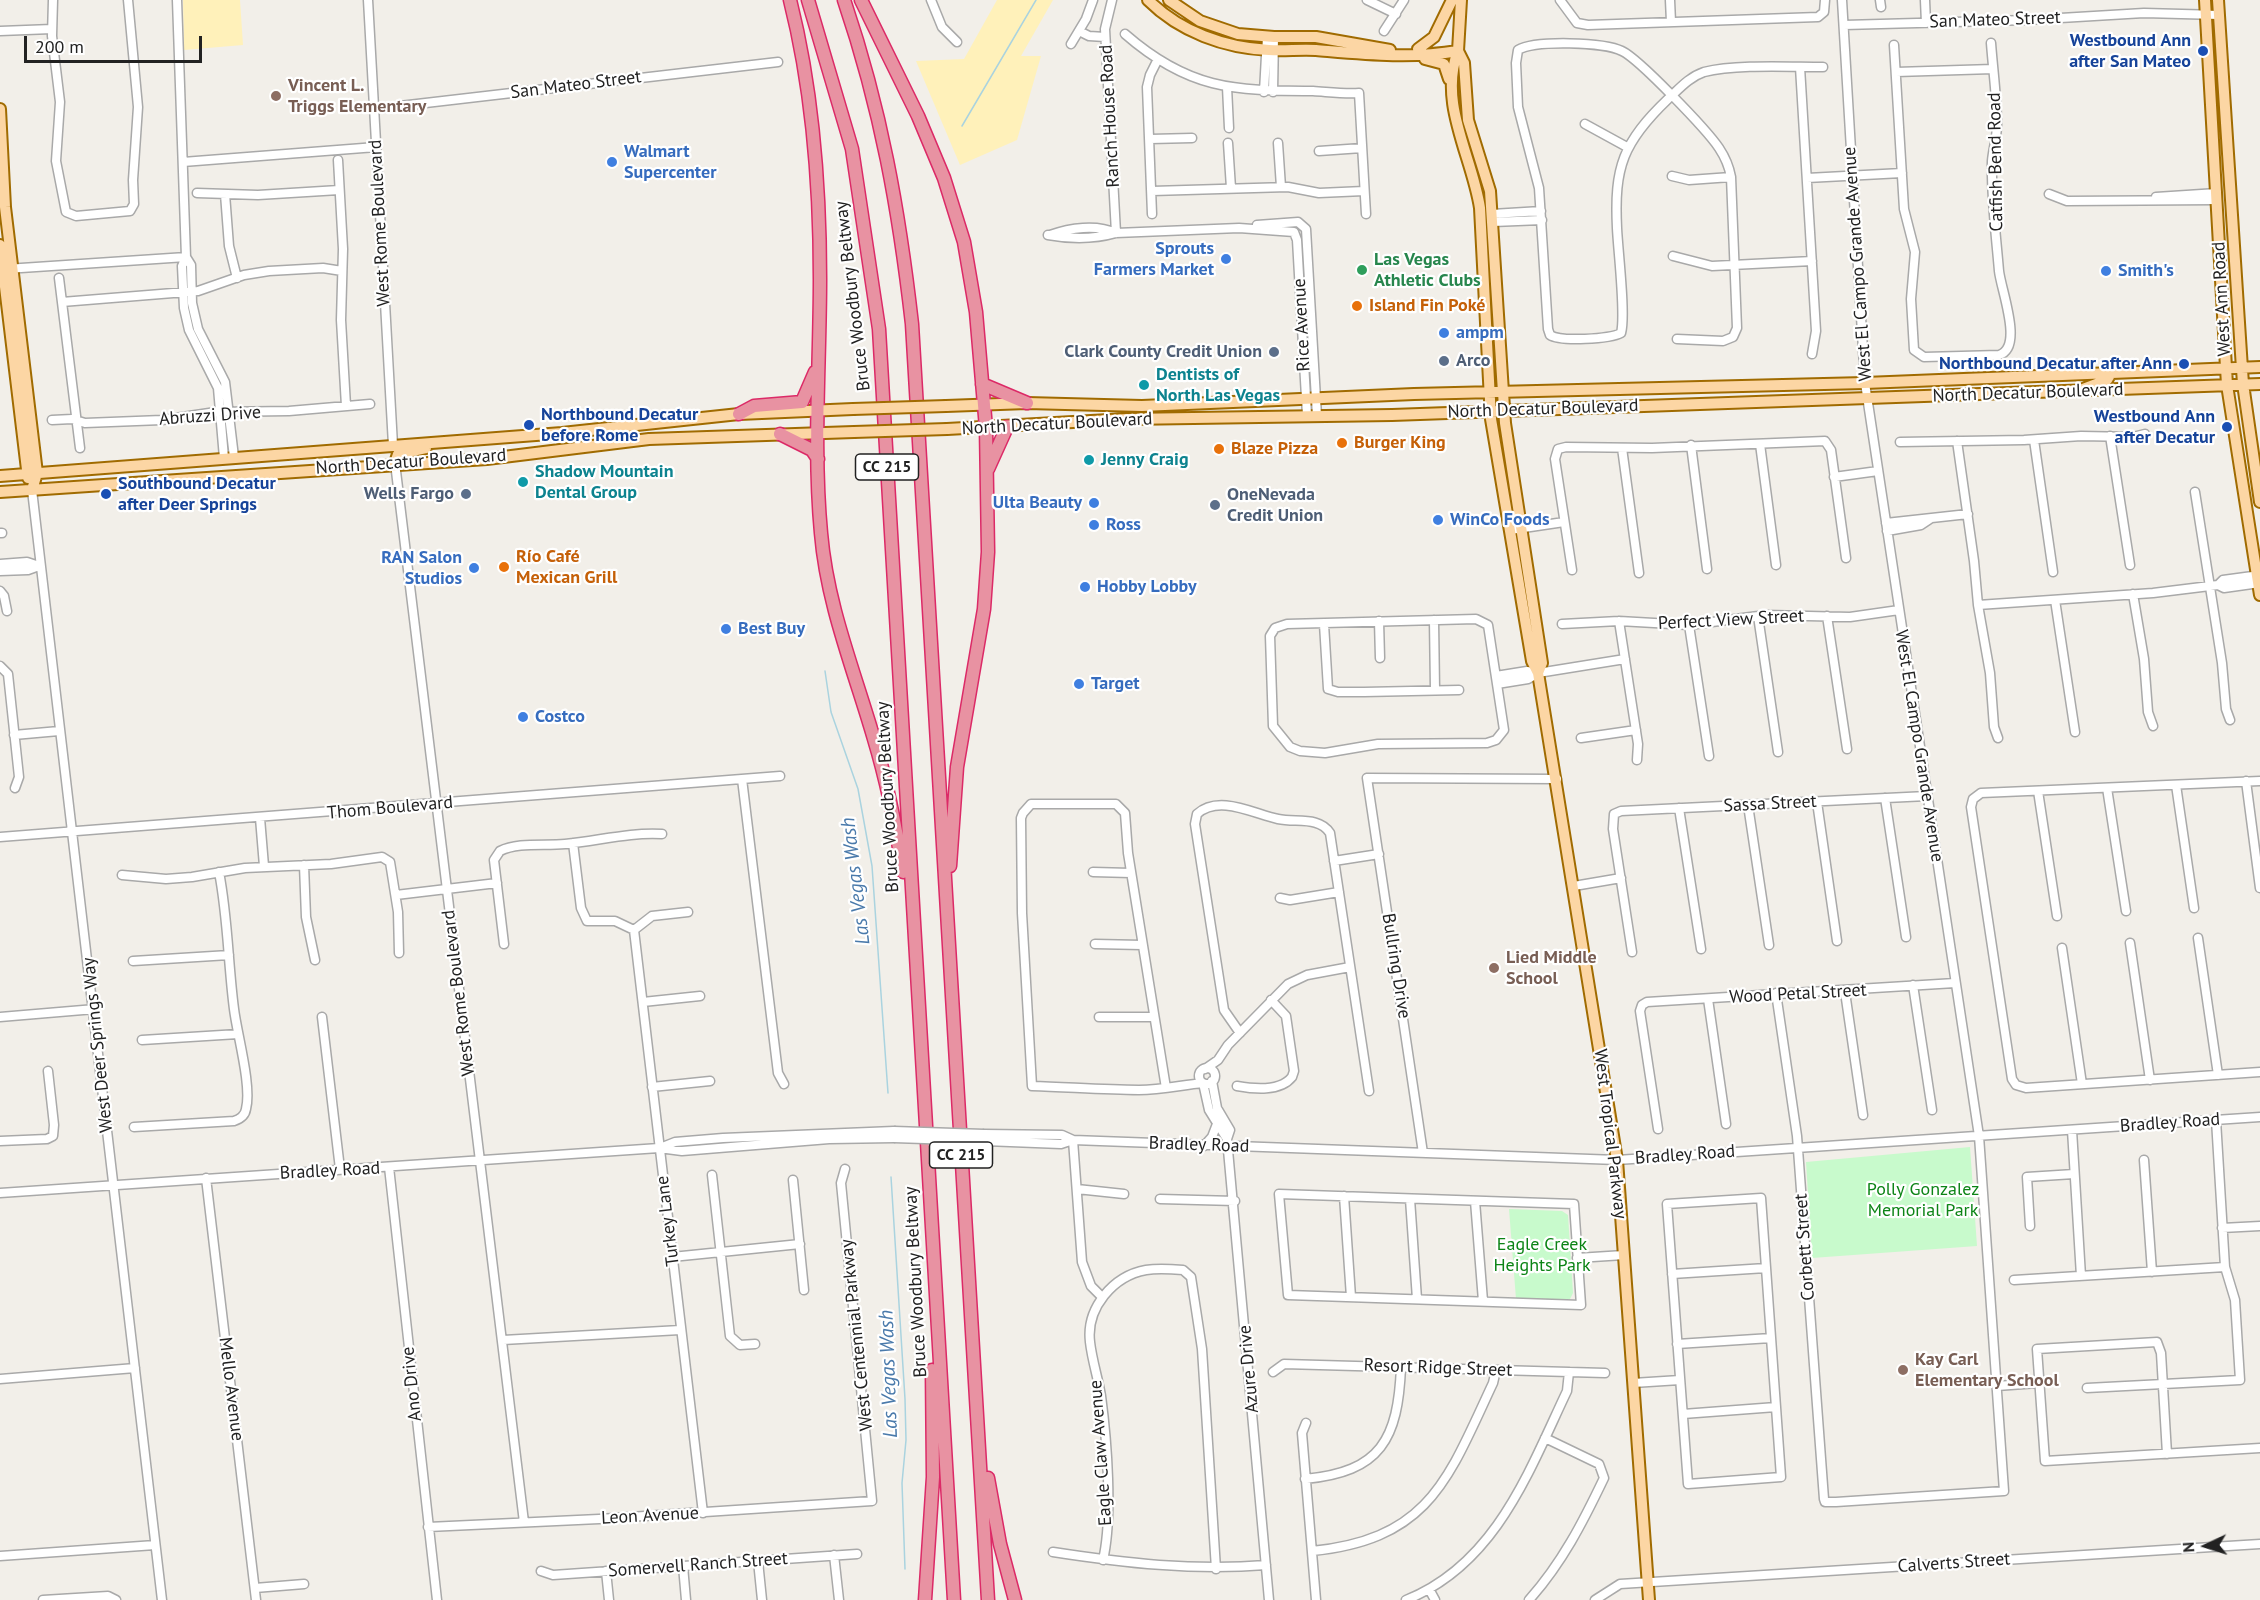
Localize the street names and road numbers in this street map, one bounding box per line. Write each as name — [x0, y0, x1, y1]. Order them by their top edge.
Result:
street label: San Mateo Street — [1929, 7, 2061, 33]
street label: Ranch House Road — [1095, 44, 1125, 188]
street label: San Mateo Street — [509, 66, 643, 104]
street label: Catfish Bend Road — [1984, 92, 2008, 232]
street label: West Rome Boulevard — [365, 139, 395, 307]
street label: West El Campo Grande Avenue — [1839, 146, 1877, 382]
street label: Bruce Woodbury Beltway — [831, 200, 875, 392]
street label: West Ann Road — [2208, 241, 2236, 357]
street label: Rice Avenue — [1289, 278, 1315, 372]
street label: North Decatur Boulevard — [1932, 379, 2124, 407]
street label: North Decatur Boulevard — [1447, 395, 1639, 423]
street label: Abruzzi Drive — [158, 402, 262, 430]
street label: North Decatur Boulevard — [961, 408, 1153, 440]
street label: North Decatur Boulevard — [315, 445, 507, 479]
road number: CC 215 — [856, 454, 918, 480]
street label: Perfect View Street — [1657, 605, 1805, 635]
street label: West El Campo Grande Avenue — [1890, 628, 1948, 864]
street label: Bruce Woodbury Beltway — [872, 701, 904, 893]
street label: Sassa Street — [1723, 791, 1817, 817]
street label: Thom Boulevard — [326, 792, 454, 824]
street label: West Rome Boulevard — [438, 909, 480, 1077]
street label: Bullring Drive — [1377, 912, 1415, 1020]
street label: West Deer Springs Way — [78, 956, 118, 1134]
street label: Wood Petal Street — [1729, 980, 1867, 1008]
street label: West Tropical Parkway — [1589, 1048, 1631, 1220]
street label: Bradley Road — [2119, 1109, 2221, 1137]
street label: Bradley Road — [1148, 1132, 1250, 1158]
street label: Bradley Road — [1634, 1141, 1736, 1169]
road number: CC 215 — [930, 1142, 992, 1168]
street label: Bradley Road — [279, 1158, 381, 1184]
street label: Turkey Lane — [652, 1174, 684, 1268]
street label: Bruce Woodbury Beltway — [900, 1186, 932, 1378]
street label: Corbett Street — [1790, 1193, 1820, 1301]
street label: West Centennial Parkway — [836, 1238, 878, 1432]
street label: Azure Drive — [1234, 1324, 1264, 1414]
street label: Mello Avenue — [214, 1336, 248, 1442]
street label: Ano Drive — [397, 1345, 427, 1423]
street label: Resort Ridge Street — [1363, 1355, 1513, 1381]
street label: Eagle Claw Avenue — [1085, 1379, 1117, 1527]
street label: Leon Avenue — [601, 1503, 699, 1529]
street label: Somervell Ranch Street — [607, 1548, 789, 1582]
street label: Calverts Street — [1897, 1548, 2011, 1578]

